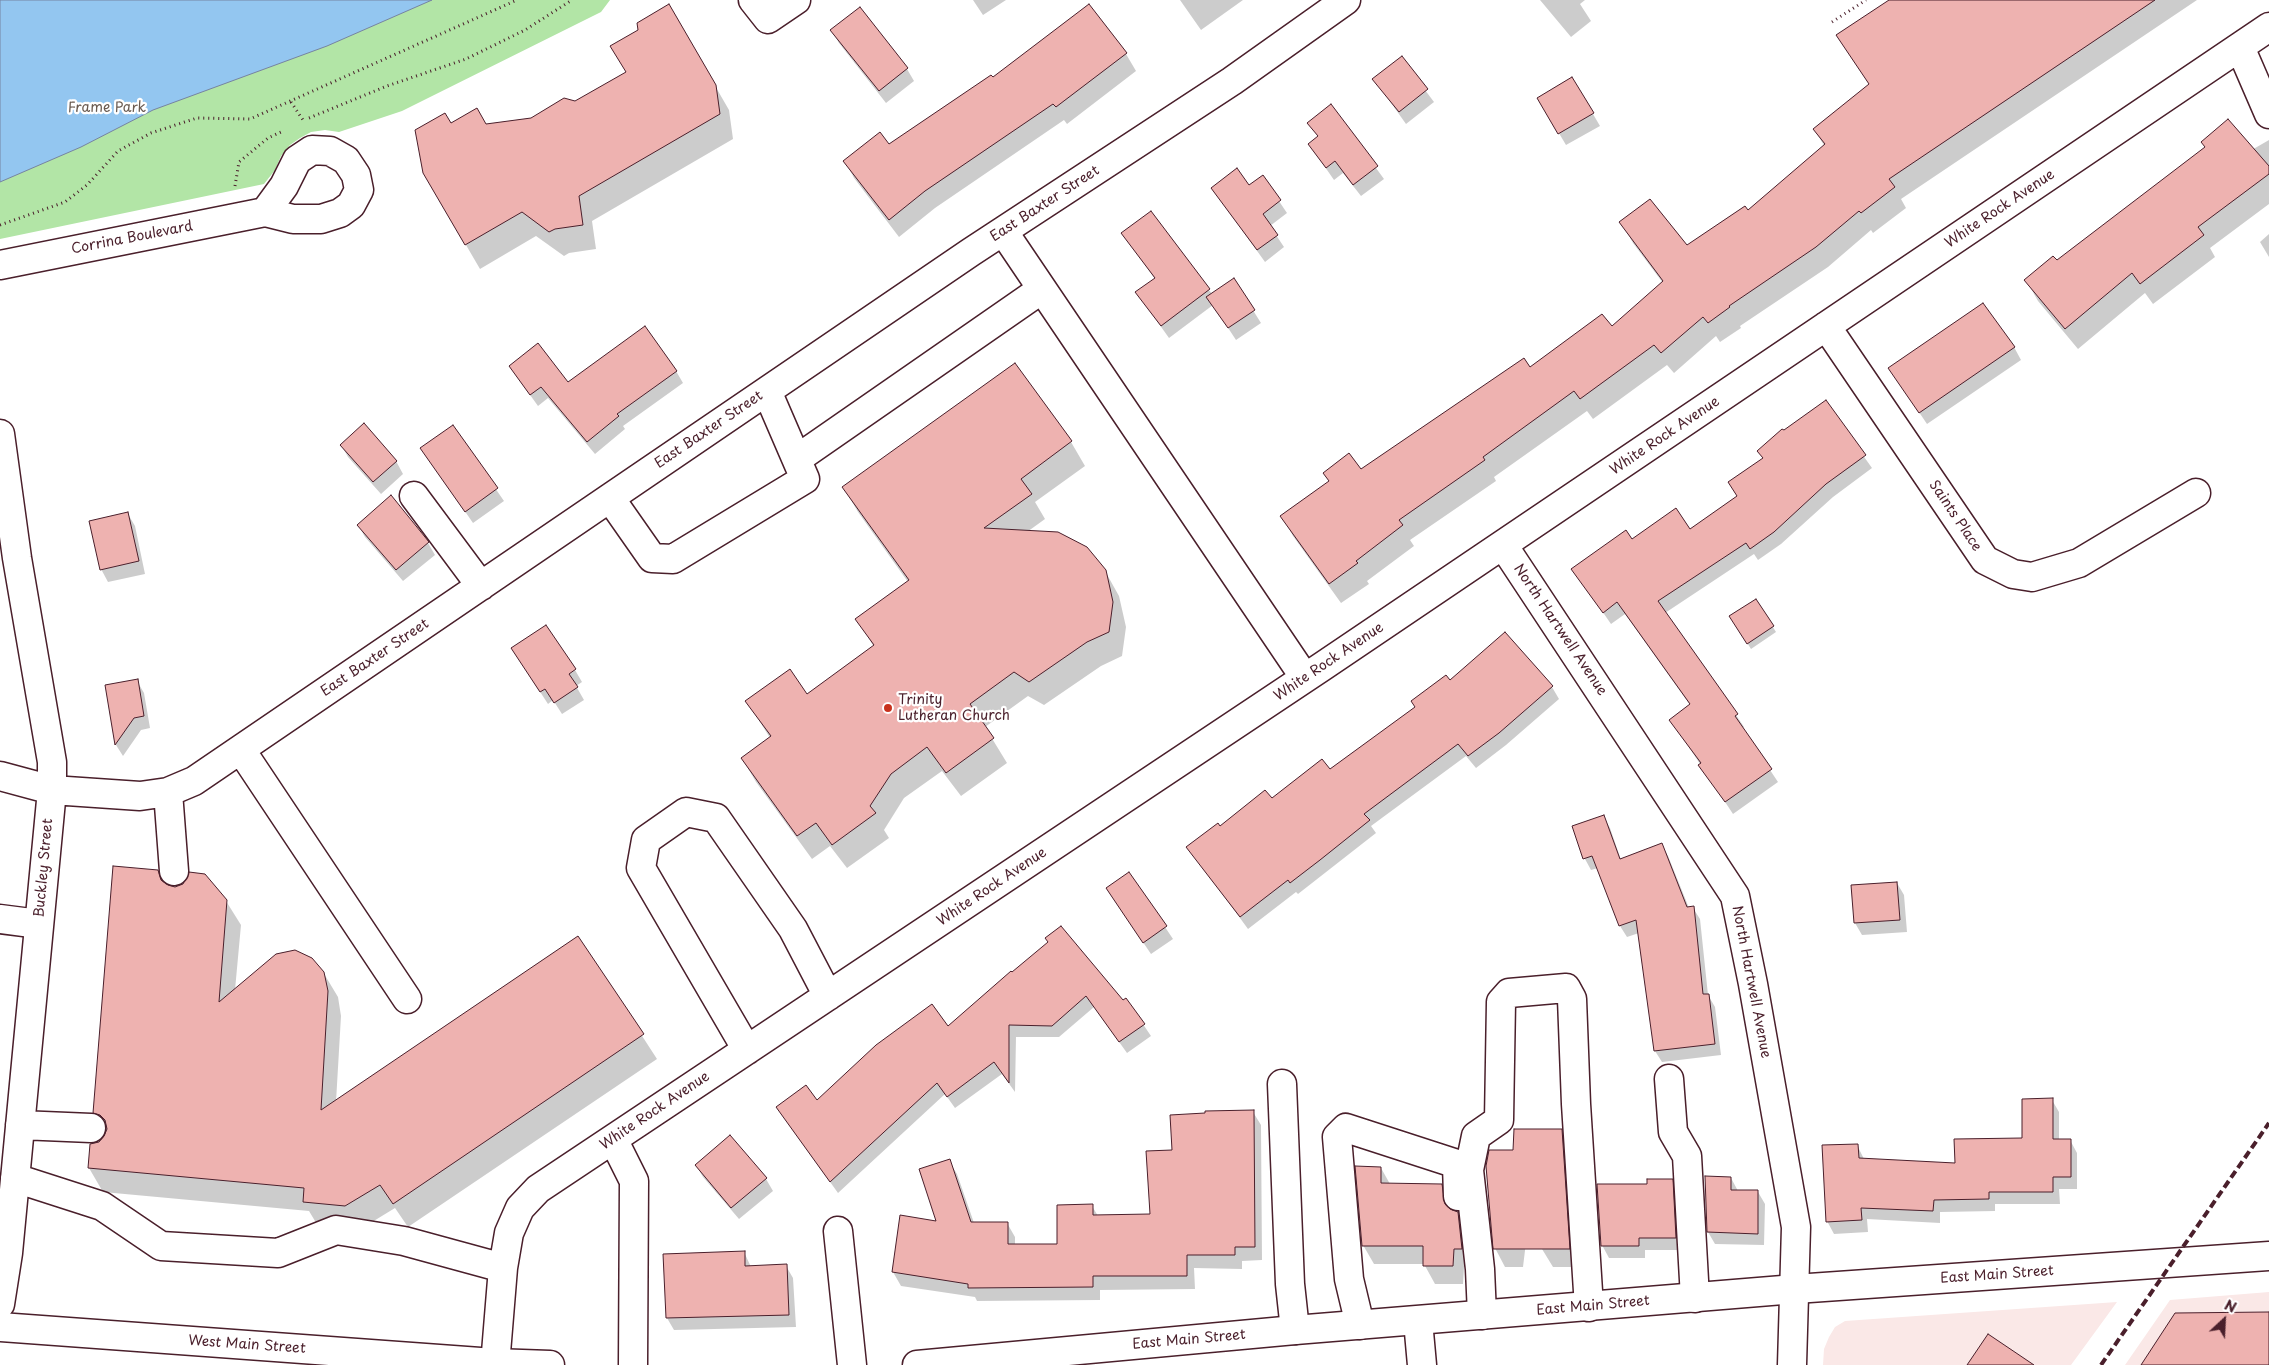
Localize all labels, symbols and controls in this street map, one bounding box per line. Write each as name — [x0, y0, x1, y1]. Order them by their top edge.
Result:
park label: Frame Park — [68, 100, 146, 116]
street label: East Baxter Street — [987, 162, 1103, 246]
street label: White Rock Avenue — [1942, 166, 2058, 252]
street label: Corrina Boulevard — [70, 218, 194, 258]
street label: East Baxter Street — [652, 388, 766, 472]
street label: White Rock Avenue — [1607, 393, 1723, 479]
street label: Saints Place — [1925, 477, 1985, 555]
street label: North Hartwell Avenue — [1510, 561, 1610, 699]
street label: East Baxter Street — [318, 616, 432, 700]
street label: White Rock Avenue — [1271, 619, 1387, 705]
place label: Trinity Lutheran Church — [898, 692, 1010, 724]
marker: Trinity Lutheran Church — [882, 702, 894, 714]
street label: Buckley Street — [31, 818, 57, 918]
street label: White Rock Avenue — [934, 844, 1050, 930]
street label: North Hartwell Avenue — [1728, 904, 1774, 1060]
street label: White Rock Avenue — [597, 1068, 713, 1154]
street label: East Main Street — [1940, 1263, 2054, 1287]
street label: East Main Street — [1536, 1293, 1650, 1319]
text: N — [2221, 1294, 2240, 1318]
north arrow — [2199, 1295, 2249, 1345]
street label: East Main Street — [1132, 1327, 1246, 1353]
street label: West Main Street — [188, 1333, 306, 1357]

